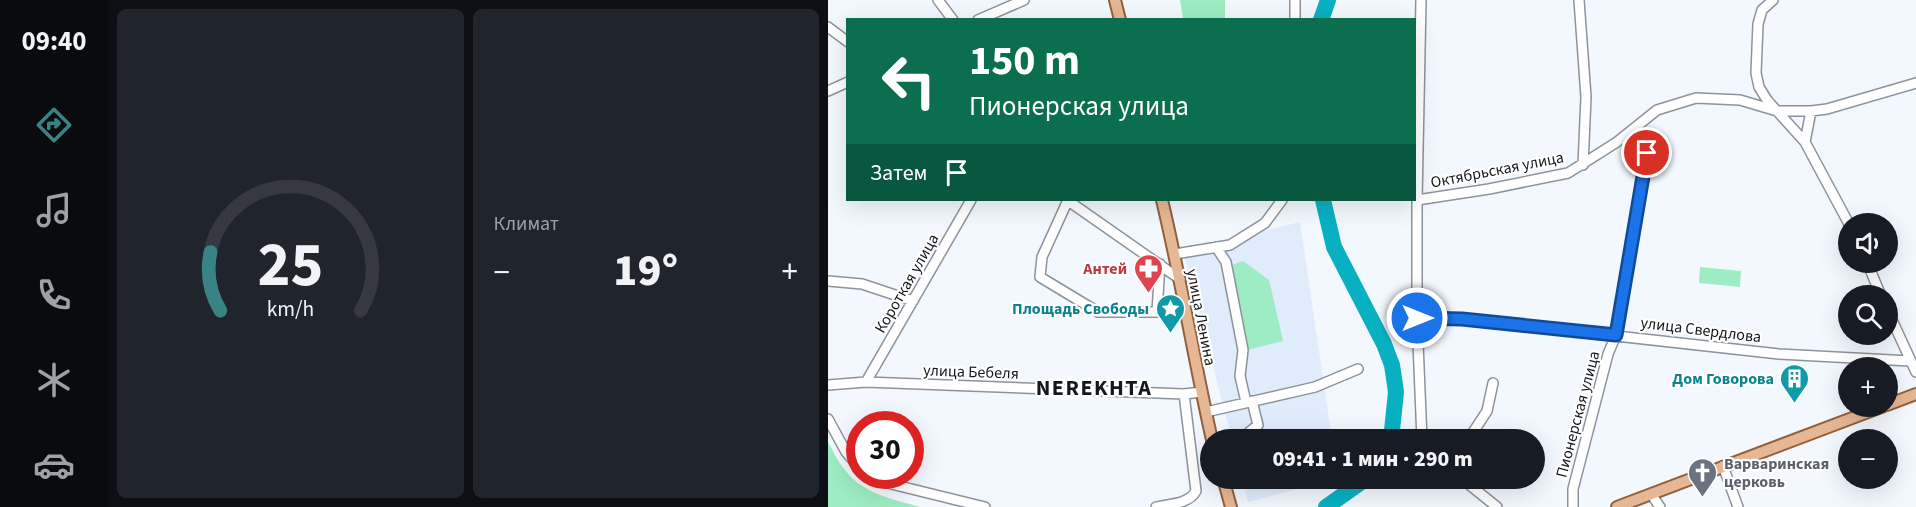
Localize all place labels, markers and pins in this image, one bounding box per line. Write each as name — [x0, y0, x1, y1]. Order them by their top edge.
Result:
pin — [1621, 127, 1672, 178]
pharmacy icon: Антей — [1132, 252, 1164, 294]
place label: Антей — [1082, 258, 1127, 280]
place icon: Площадь Свободы — [1154, 292, 1186, 334]
place label: Площадь Свободы — [1012, 298, 1149, 320]
building icon: Дом Говорова — [1779, 362, 1811, 404]
place label: Дом Говорова — [1672, 368, 1774, 390]
place label: Варваринская церковь — [1724, 453, 1829, 493]
church icon: Варваринская церковь — [1687, 456, 1719, 498]

